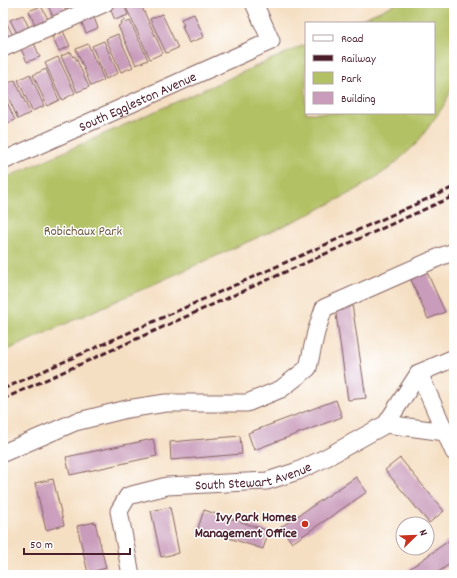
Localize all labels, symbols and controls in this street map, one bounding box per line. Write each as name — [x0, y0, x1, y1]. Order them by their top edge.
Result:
legend — [305, 22, 435, 114]
text: Road — [341, 31, 363, 48]
text: Railway — [341, 51, 377, 68]
street label: South Eggleston Avenue — [76, 68, 200, 138]
text: Park — [341, 71, 362, 88]
text: Building — [341, 91, 376, 108]
park label: Robichaux Park — [44, 222, 123, 242]
street label: South Stewart Avenue — [195, 458, 315, 497]
place label: Ivy Park Homes Management Office — [195, 508, 297, 544]
north arrow — [395, 516, 435, 556]
marker: Ivy Park Homes Management Office — [300, 519, 310, 529]
text: N — [414, 527, 431, 539]
scale bar — [24, 530, 130, 556]
text: 50 m — [30, 537, 53, 554]

